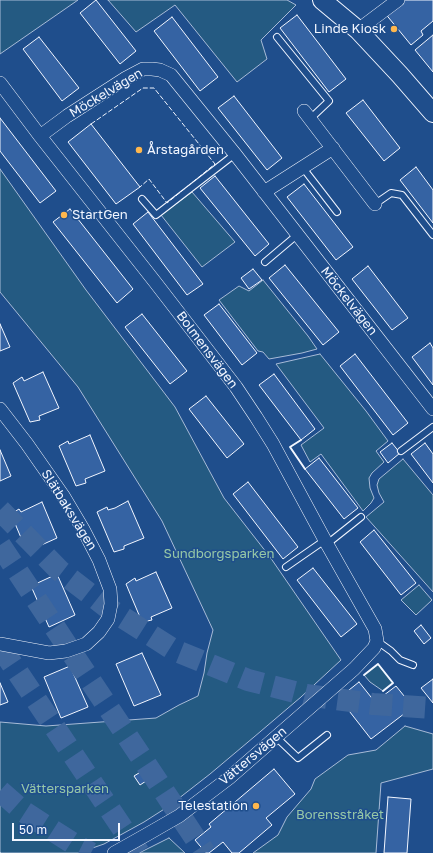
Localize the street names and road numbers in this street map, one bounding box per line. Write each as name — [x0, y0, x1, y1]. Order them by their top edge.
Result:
street label: Möckelvägen — [67, 65, 145, 121]
street label: Möckelvägen — [317, 264, 381, 338]
street label: Bolmensvägen — [173, 308, 241, 392]
street label: Slätbaksvägen — [38, 467, 100, 553]
street label: Vättersvägen — [216, 723, 290, 789]

